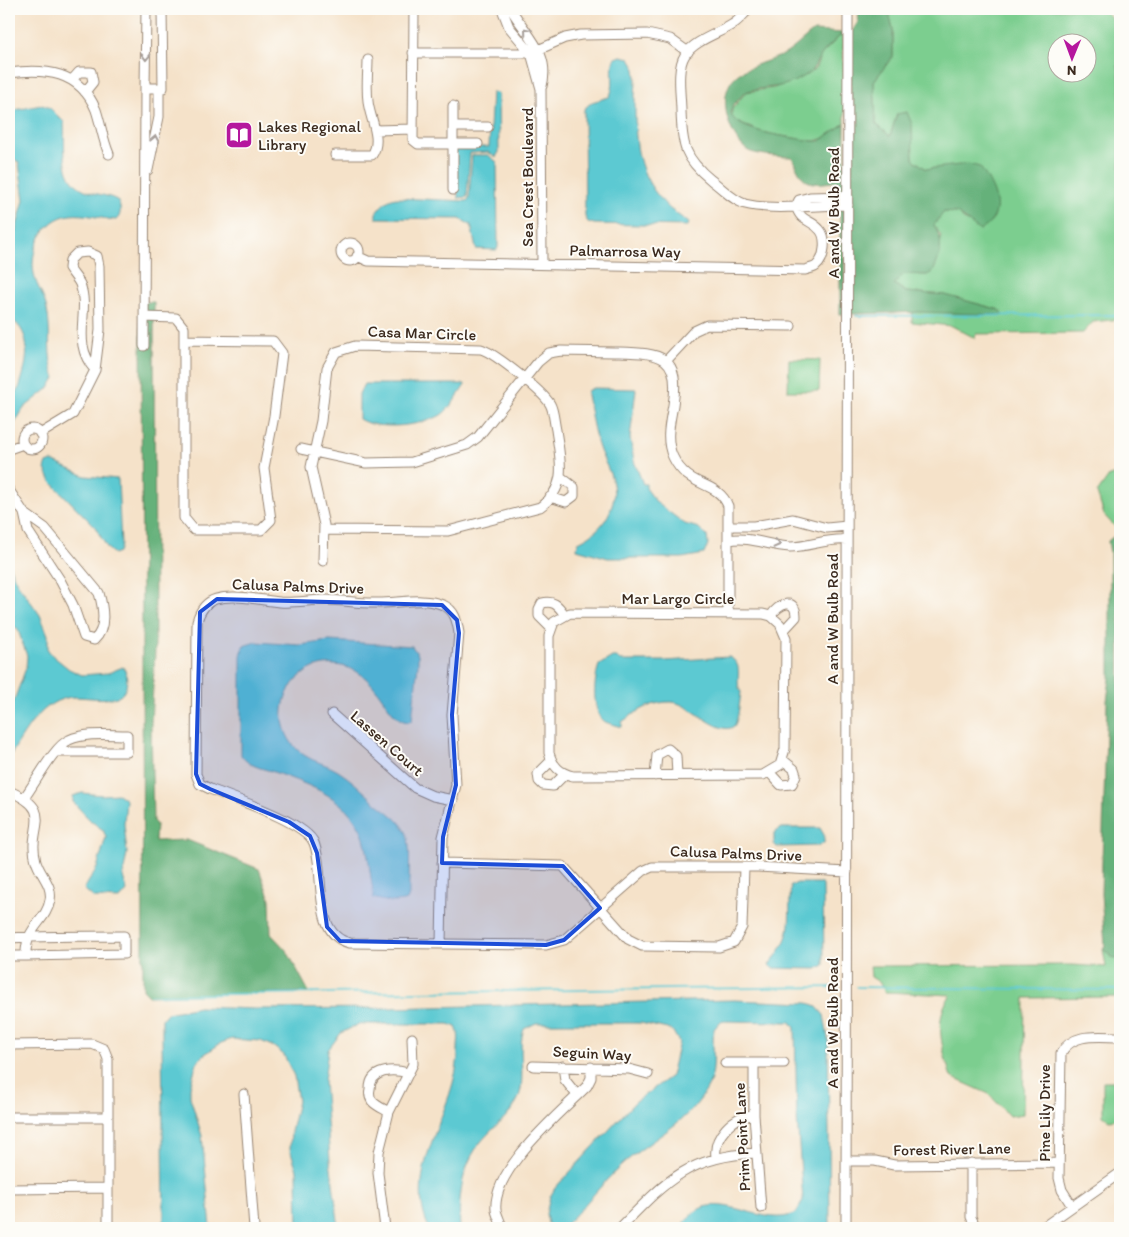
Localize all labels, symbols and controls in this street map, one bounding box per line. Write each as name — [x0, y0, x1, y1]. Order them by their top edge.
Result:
one-way arrow — [525, 28, 533, 37]
north arrow — [1046, 32, 1096, 82]
one-way arrow — [141, 54, 151, 61]
text: N — [1067, 62, 1077, 79]
street label: Sea Crest Boulevard — [518, 107, 537, 247]
place label: Lakes Regional Library — [258, 117, 361, 154]
library icon: Lakes Regional Library — [224, 120, 254, 150]
one-way arrow — [149, 135, 160, 144]
street label: A and W Bulb Road — [824, 147, 843, 278]
street label: Palmarrosa Way — [569, 241, 681, 261]
street label: Casa Mar Circle — [367, 322, 477, 344]
one-way arrow — [772, 539, 780, 549]
street label: A and W Bulb Road — [823, 553, 842, 684]
street label: Calusa Palms Drive — [232, 574, 364, 598]
street label: Mar Largo Circle — [622, 589, 734, 608]
street label: Lassen Court — [347, 706, 427, 780]
street label: Calusa Palms Drive — [670, 841, 802, 865]
street label: A and W Bulb Road — [823, 957, 842, 1088]
street label: Seguin Way — [552, 1041, 632, 1065]
street label: Pine Lily Drive — [1035, 1064, 1054, 1162]
street label: Prim Point Lane — [730, 1082, 754, 1192]
street label: Forest River Lane — [893, 1138, 1011, 1160]

